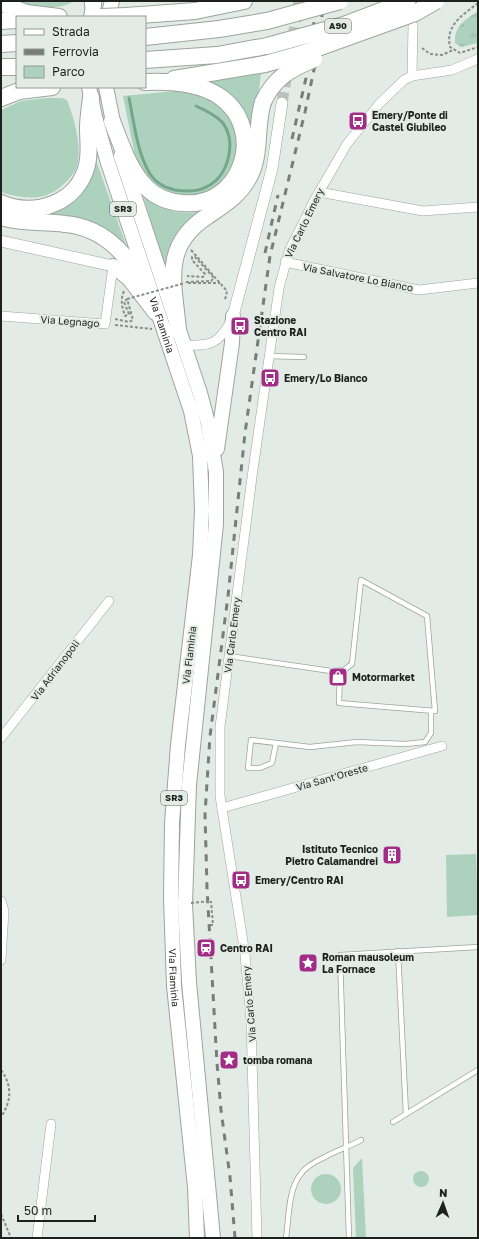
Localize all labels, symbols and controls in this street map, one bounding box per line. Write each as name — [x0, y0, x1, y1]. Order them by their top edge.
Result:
legend — [16, 16, 146, 88]
road number: A90 — [325, 19, 351, 33]
text: Strada — [52, 24, 90, 39]
text: Ferrovia — [52, 44, 99, 59]
text: Parco — [52, 64, 85, 79]
place label: Emery/Ponte di Castel Giubileo — [372, 109, 448, 133]
bus stop icon: Emery/Ponte di Castel Giubileo — [347, 110, 369, 132]
street label: Via Carlo Emery — [282, 186, 326, 260]
road number: SR3 — [110, 202, 136, 216]
street label: Via Salvatore Lo Bianco — [302, 260, 414, 294]
street label: Via Flaminia — [147, 295, 177, 354]
street label: Via Legnago — [40, 313, 100, 329]
place label: Stazione Centro RAI — [254, 314, 307, 338]
bus stop icon: Stazione Centro RAI — [229, 315, 251, 337]
bus stop icon: Emery/Lo Bianco — [259, 367, 281, 389]
place label: Emery/Lo Bianco — [284, 372, 367, 384]
street label: Via Carlo Emery — [221, 596, 243, 673]
street label: Via Flaminia — [179, 625, 199, 685]
street label: Via Adrianopoli — [28, 637, 82, 703]
shop icon: Motormarket — [327, 666, 349, 688]
place label: Motormarket — [352, 671, 415, 683]
street label: Via Sant'Oreste — [295, 761, 369, 793]
road number: SR3 — [161, 791, 187, 805]
place label: Istituto Tecnico Pietro Calamandrei — [285, 843, 378, 867]
building icon: Istituto Tecnico Pietro Calamandrei — [381, 844, 403, 866]
bus stop icon: Emery/Centro RAI — [230, 869, 252, 891]
place label: Emery/Centro RAI — [255, 874, 344, 886]
station icon: Centro RAI — [195, 937, 217, 959]
place label: Centro RAI — [220, 942, 273, 954]
street label: Via Flaminia — [167, 948, 182, 1007]
place label: Roman mausoleum La Fornace — [322, 951, 414, 975]
place icon: Roman mausoleum La Fornace — [297, 952, 319, 974]
street label: Via Carlo Emery — [240, 965, 258, 1042]
place icon: tomba romana — [218, 1049, 240, 1071]
place label: tomba romana — [243, 1054, 313, 1066]
north arrow — [423, 1183, 463, 1223]
text: N — [439, 1186, 448, 1199]
scale bar — [18, 1197, 95, 1223]
text: 50 m — [24, 1203, 52, 1218]

